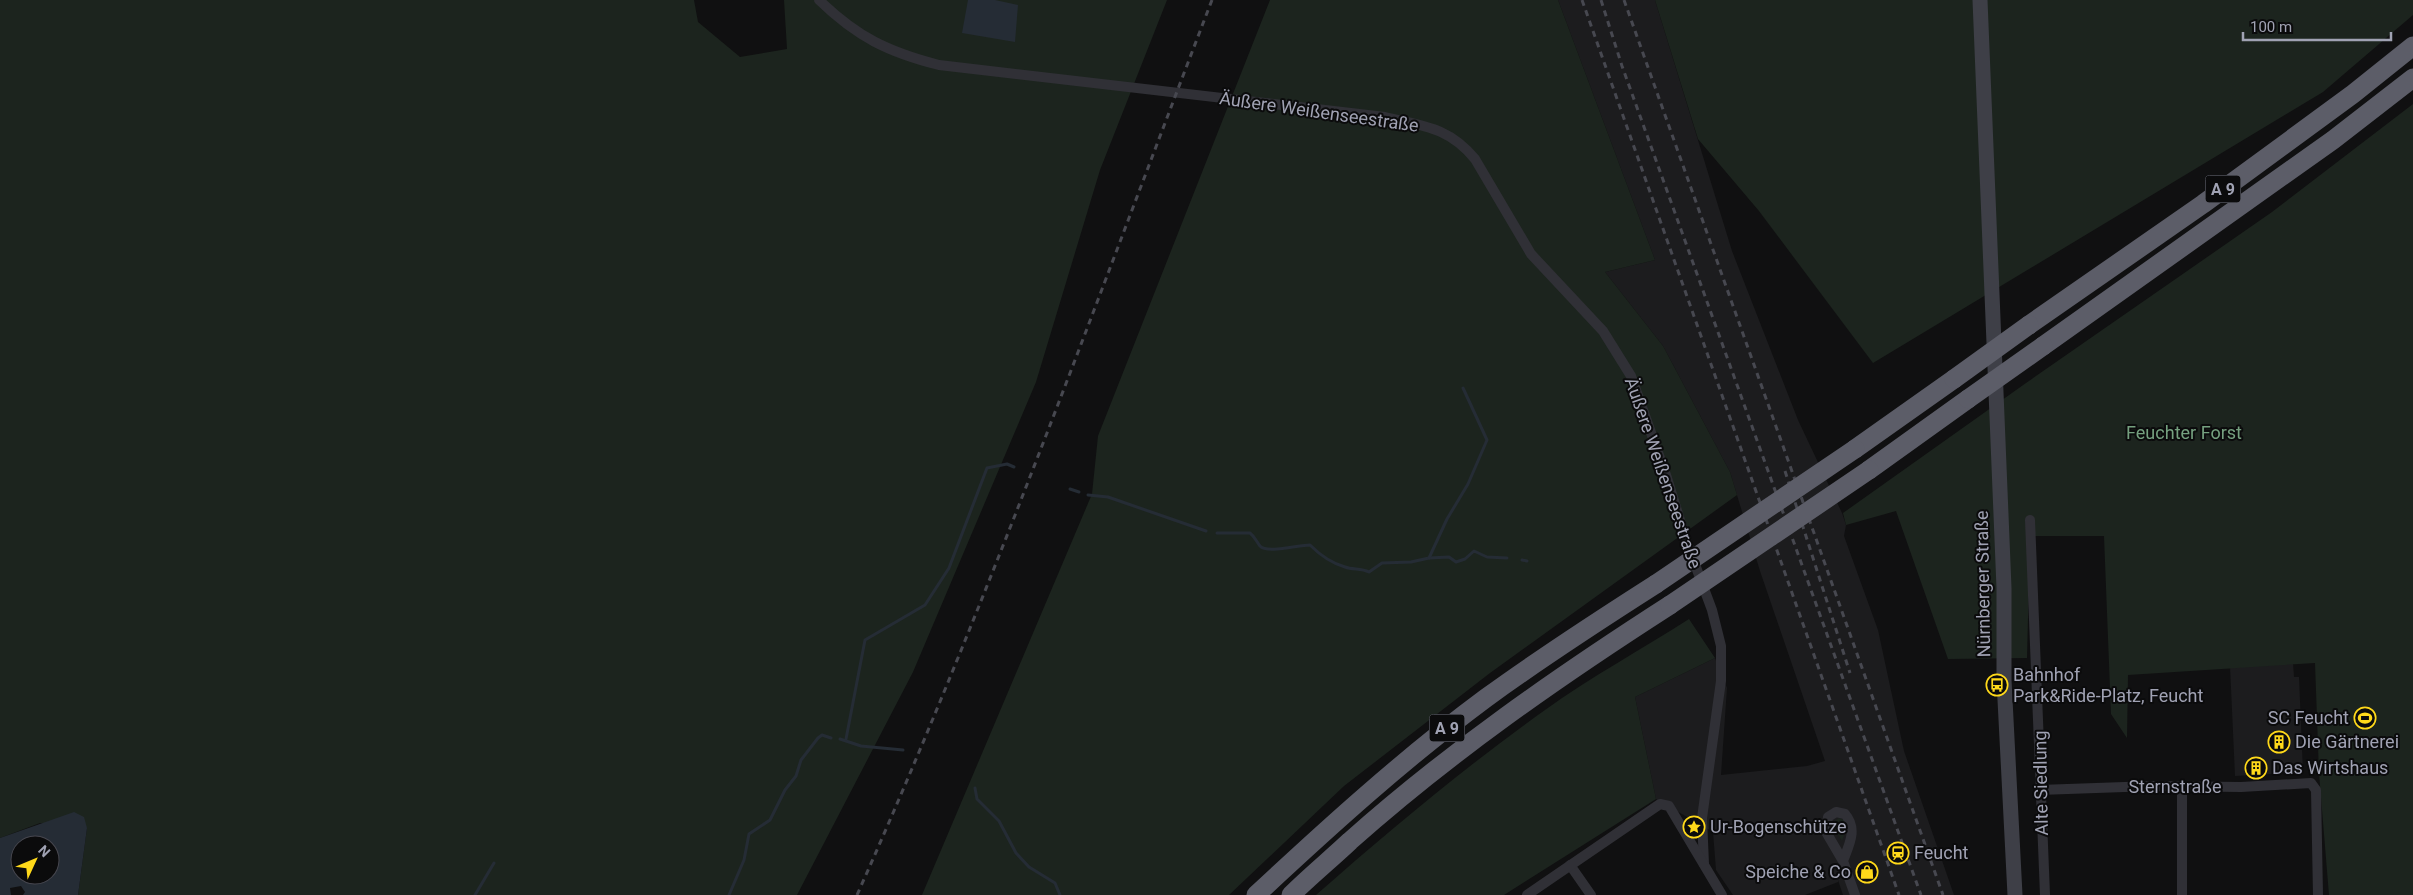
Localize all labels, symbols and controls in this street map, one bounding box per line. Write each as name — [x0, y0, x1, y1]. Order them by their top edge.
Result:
scale bar — [2243, 10, 2390, 42]
text: 100 m — [2250, 18, 2292, 36]
street label: Äußere Weißenseestraße — [1218, 87, 1420, 136]
road number: A 9 — [2206, 175, 2240, 202]
street label: Äußere Weißenseestraße — [1621, 374, 1706, 571]
park label: Feuchter Forst — [2126, 422, 2242, 443]
street label: Nürnberger Straße — [1971, 510, 1994, 658]
place label: Bahnhof Park&Ride-Platz, Feucht — [2013, 664, 2204, 706]
bus stop icon: Bahnhof Park&Ride-Platz, Feucht — [1985, 673, 2009, 697]
sports icon: SC Feucht — [2353, 706, 2377, 730]
place label: SC Feucht — [2268, 707, 2349, 728]
road number: A 9 — [1430, 714, 1464, 741]
street label: Alte Siedlung — [2029, 730, 2052, 836]
building icon: Die Gärtnerei — [2267, 730, 2291, 754]
place label: Die Gärtnerei — [2295, 731, 2399, 752]
building icon: Das Wirtshaus — [2244, 756, 2268, 780]
place label: Das Wirtshaus — [2272, 757, 2388, 778]
street label: Sternstraße — [2128, 776, 2222, 797]
place icon: Ur-Bogenschütze — [1682, 815, 1706, 839]
place label: Ur-Bogenschütze — [1710, 816, 1847, 837]
north arrow — [10, 835, 60, 885]
station icon: Feucht — [1886, 841, 1910, 865]
text: N — [35, 842, 54, 860]
place label: Feucht — [1914, 842, 1969, 863]
shop icon: Speiche & Co — [1855, 860, 1879, 884]
place label: Speiche & Co — [1745, 861, 1851, 882]

